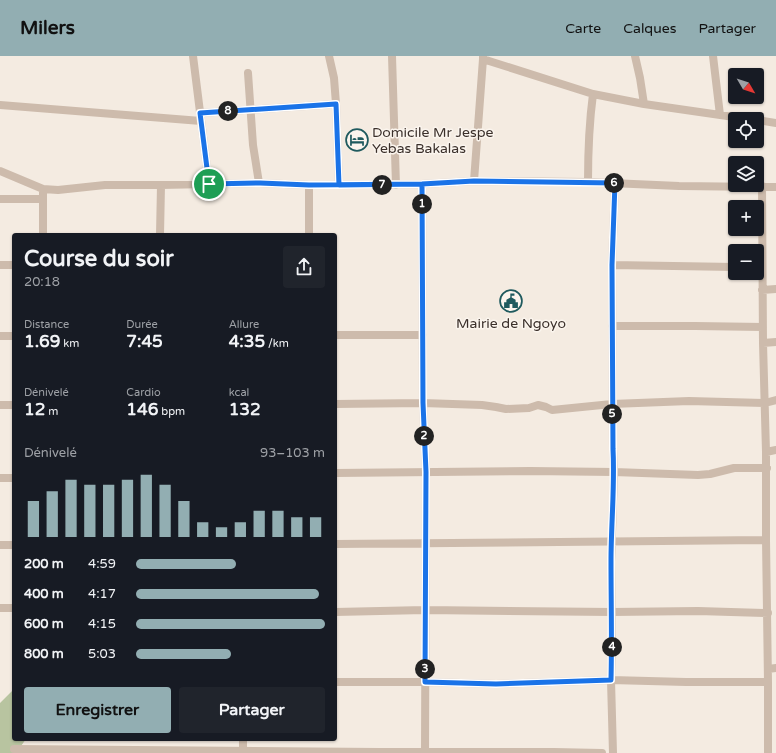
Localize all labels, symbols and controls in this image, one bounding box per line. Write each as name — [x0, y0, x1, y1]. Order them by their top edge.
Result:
text: Milers — [20, 17, 75, 39]
text: Carte — [565, 20, 601, 37]
text: Calques — [623, 20, 676, 37]
text: Partager — [698, 20, 756, 37]
north arrow — [728, 68, 764, 104]
map controls — [728, 68, 764, 280]
pin: 8 — [218, 101, 238, 121]
text: 8 — [225, 104, 231, 117]
button: locate — [728, 112, 764, 148]
place label: Domicile Mr Jespe Yebas Bakalas — [372, 124, 493, 157]
hotel icon: Domicile Mr Jespe Yebas Bakalas — [344, 127, 370, 153]
button: layers — [728, 156, 764, 192]
pin — [192, 167, 226, 201]
icon: arrive — [198, 173, 220, 195]
pin: 6 — [604, 173, 624, 193]
pin: 7 — [372, 175, 392, 195]
text: 6 — [611, 176, 617, 189]
text: 7 — [379, 178, 385, 191]
pin: 1 — [412, 194, 432, 214]
text: 1 — [419, 197, 425, 210]
button: + — [728, 200, 764, 236]
button: − — [728, 244, 764, 280]
text: Course du soir — [24, 246, 174, 272]
button: share — [283, 246, 325, 288]
text: 20:18 — [24, 274, 60, 290]
public building icon: Mairie de Ngoyo — [498, 288, 524, 314]
place label: Mairie de Ngoyo — [456, 315, 566, 332]
text: Distance — [24, 318, 69, 331]
text: Durée — [126, 318, 158, 331]
text: Allure — [229, 318, 259, 331]
text: 1.69 — [24, 331, 60, 352]
text: 7:45 — [126, 331, 163, 352]
text: 4:35 — [229, 331, 265, 352]
text: km — [60, 337, 79, 350]
text: /km — [265, 337, 289, 350]
text: Dénivelé — [24, 386, 69, 399]
text: Cardio — [126, 386, 161, 399]
text: kcal — [229, 386, 249, 399]
text: 12 — [24, 399, 45, 420]
text: 146 — [126, 399, 158, 420]
text: 132 — [229, 399, 261, 420]
pin: 5 — [602, 404, 622, 424]
text: m — [45, 405, 58, 418]
text: bpm — [158, 405, 185, 418]
text: 5 — [609, 407, 615, 420]
pin: 2 — [414, 426, 434, 446]
text: 2 — [421, 429, 427, 442]
text: Dénivelé — [24, 445, 77, 461]
text: 93–103 m — [260, 445, 325, 461]
text: 200 m — [24, 556, 64, 572]
text: 4:59 — [88, 556, 116, 572]
text: 400 m — [24, 586, 64, 602]
text: 4:17 — [88, 586, 116, 602]
text: 600 m — [24, 616, 64, 632]
text: 4:15 — [88, 616, 116, 632]
pin: 4 — [602, 637, 622, 657]
text: 4 — [609, 640, 615, 653]
text: 800 m — [24, 646, 64, 662]
text: 5:03 — [88, 646, 116, 662]
pin: 3 — [415, 659, 435, 679]
text: 3 — [422, 662, 428, 675]
button: Enregistrer — [24, 687, 171, 733]
button: Partager — [179, 687, 325, 733]

